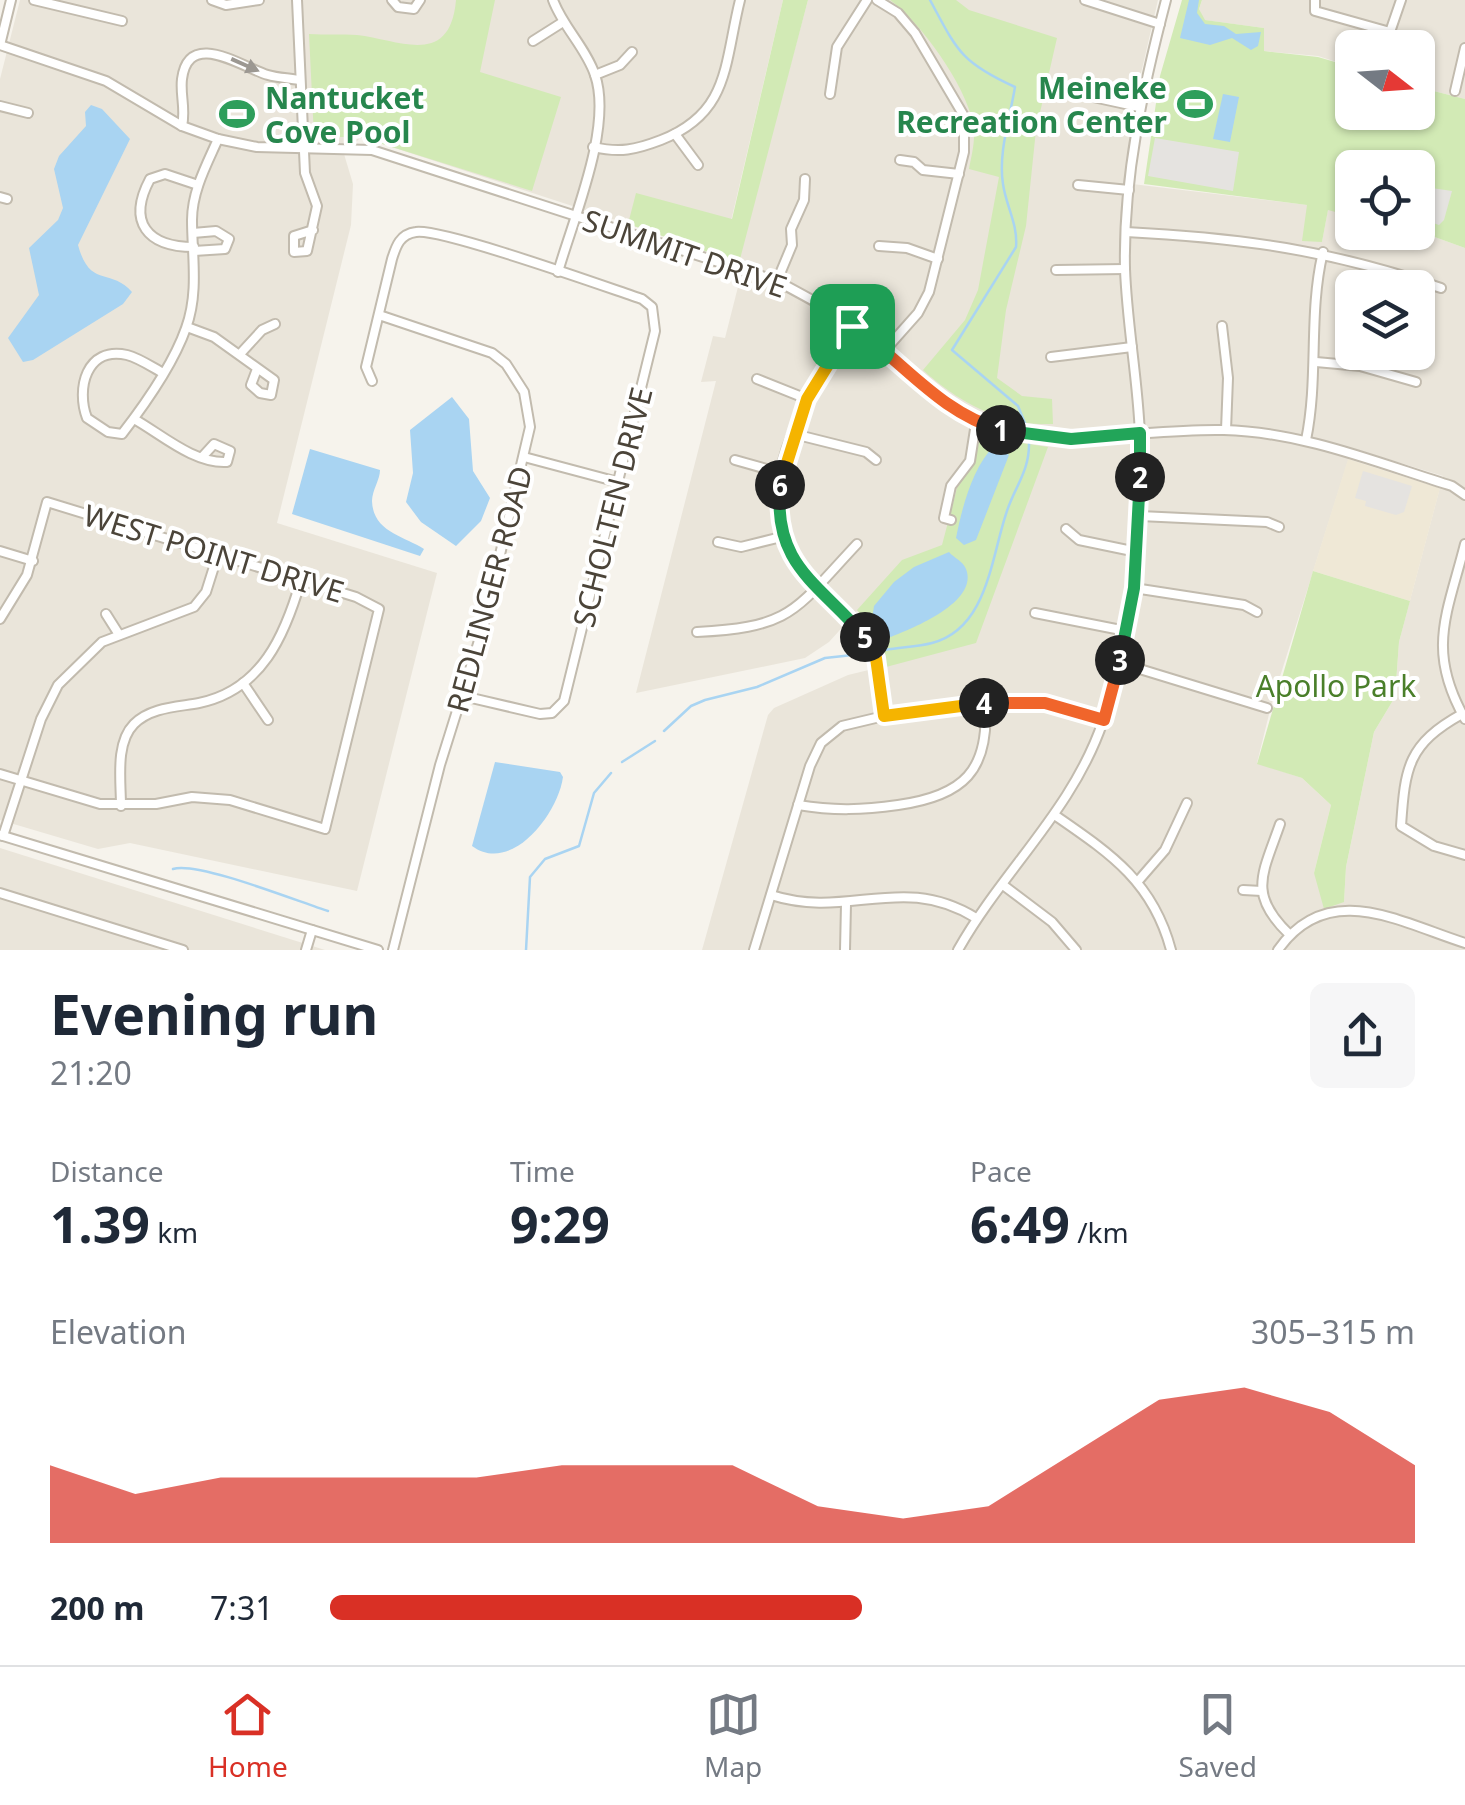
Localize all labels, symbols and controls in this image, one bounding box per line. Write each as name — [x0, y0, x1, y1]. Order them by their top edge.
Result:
north arrow — [1335, 30, 1435, 130]
map controls — [1335, 30, 1435, 370]
one-way arrow — [230, 57, 260, 73]
place label: Meineke Recreation Center — [896, 67, 1168, 142]
place label: Nantucket Cove Pool — [265, 77, 424, 152]
sports icon: Meineke Recreation Center — [1176, 85, 1214, 123]
sports icon: Nantucket Cove Pool — [218, 95, 256, 133]
button: locate — [1335, 150, 1435, 250]
street label: SUMMIT DRIVE — [578, 199, 792, 307]
button: layers — [1335, 270, 1435, 370]
pin — [810, 284, 895, 369]
icon: arrive — [825, 299, 880, 354]
street label: SCHOLTEN DRIVE — [562, 383, 662, 631]
pin: 1 — [976, 405, 1026, 455]
text: 1 — [993, 411, 1009, 449]
pin: 2 — [1115, 452, 1165, 502]
text: 2 — [1132, 458, 1148, 496]
pin: 6 — [755, 460, 805, 510]
street label: REDLINGER ROAD — [436, 461, 542, 717]
text: 6 — [772, 466, 788, 504]
street label: WEST POINT DRIVE — [79, 494, 349, 612]
pin: 5 — [840, 612, 890, 662]
text: 5 — [857, 618, 873, 656]
pin: 3 — [1095, 635, 1145, 685]
text: 3 — [1112, 641, 1128, 679]
park label: Apollo Park — [1256, 665, 1416, 706]
pin: 4 — [959, 678, 1009, 728]
text: 4 — [976, 684, 992, 722]
text: Evening run — [50, 976, 378, 1051]
button: share — [1310, 983, 1415, 1088]
text: 21:20 — [50, 1051, 132, 1094]
text: Distance — [50, 1152, 163, 1190]
text: Time — [510, 1152, 575, 1190]
text: Pace — [970, 1152, 1032, 1190]
text: 1.39 — [50, 1190, 150, 1258]
text: 9:29 — [510, 1190, 610, 1258]
text: 6:49 — [970, 1190, 1070, 1258]
text: km — [150, 1213, 198, 1251]
text: /km — [1070, 1213, 1129, 1251]
text: Elevation — [50, 1310, 187, 1353]
text: 305–315 m — [1251, 1310, 1415, 1353]
text: 200 m — [50, 1586, 144, 1629]
text: 7:31 — [210, 1586, 274, 1629]
tab: Home — [208, 1687, 288, 1785]
tab: Map — [704, 1687, 762, 1785]
tab: Saved — [1179, 1687, 1257, 1785]

